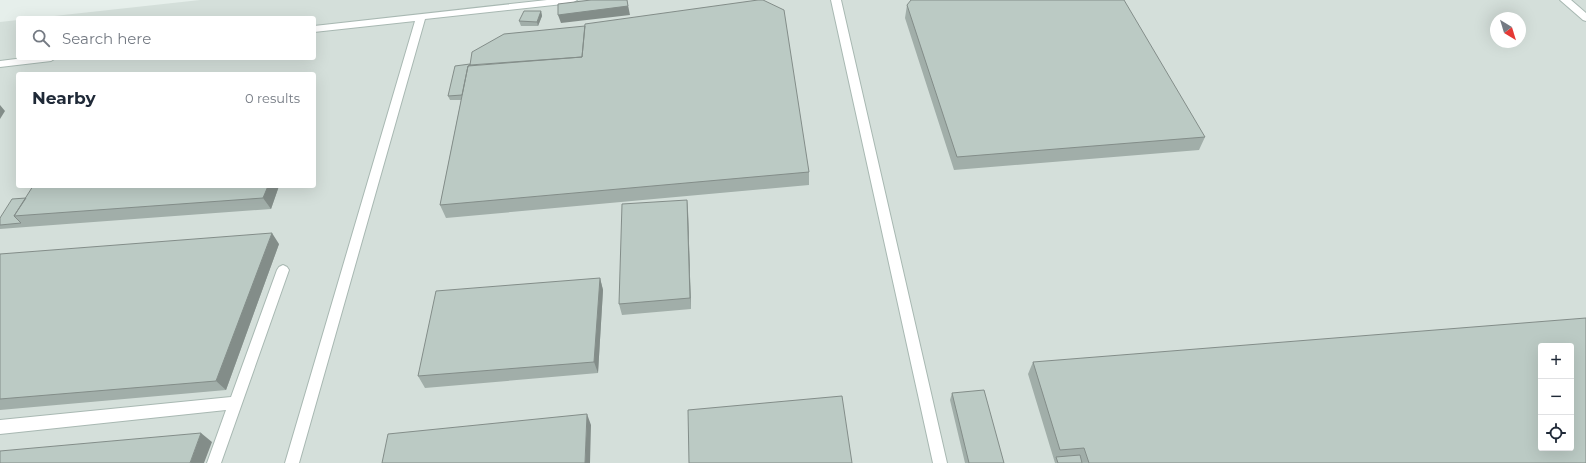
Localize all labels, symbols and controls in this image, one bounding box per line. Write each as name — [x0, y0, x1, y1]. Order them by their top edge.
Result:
north arrow — [1490, 12, 1526, 48]
search box — [16, 16, 316, 60]
icon: search — [30, 27, 52, 49]
text: Search here — [62, 29, 151, 48]
text: Nearby — [32, 88, 96, 108]
text: 0 results — [245, 90, 300, 106]
map controls — [1538, 343, 1574, 451]
button: + — [1538, 343, 1574, 379]
button: − — [1538, 379, 1574, 415]
button: locate — [1538, 415, 1574, 451]

